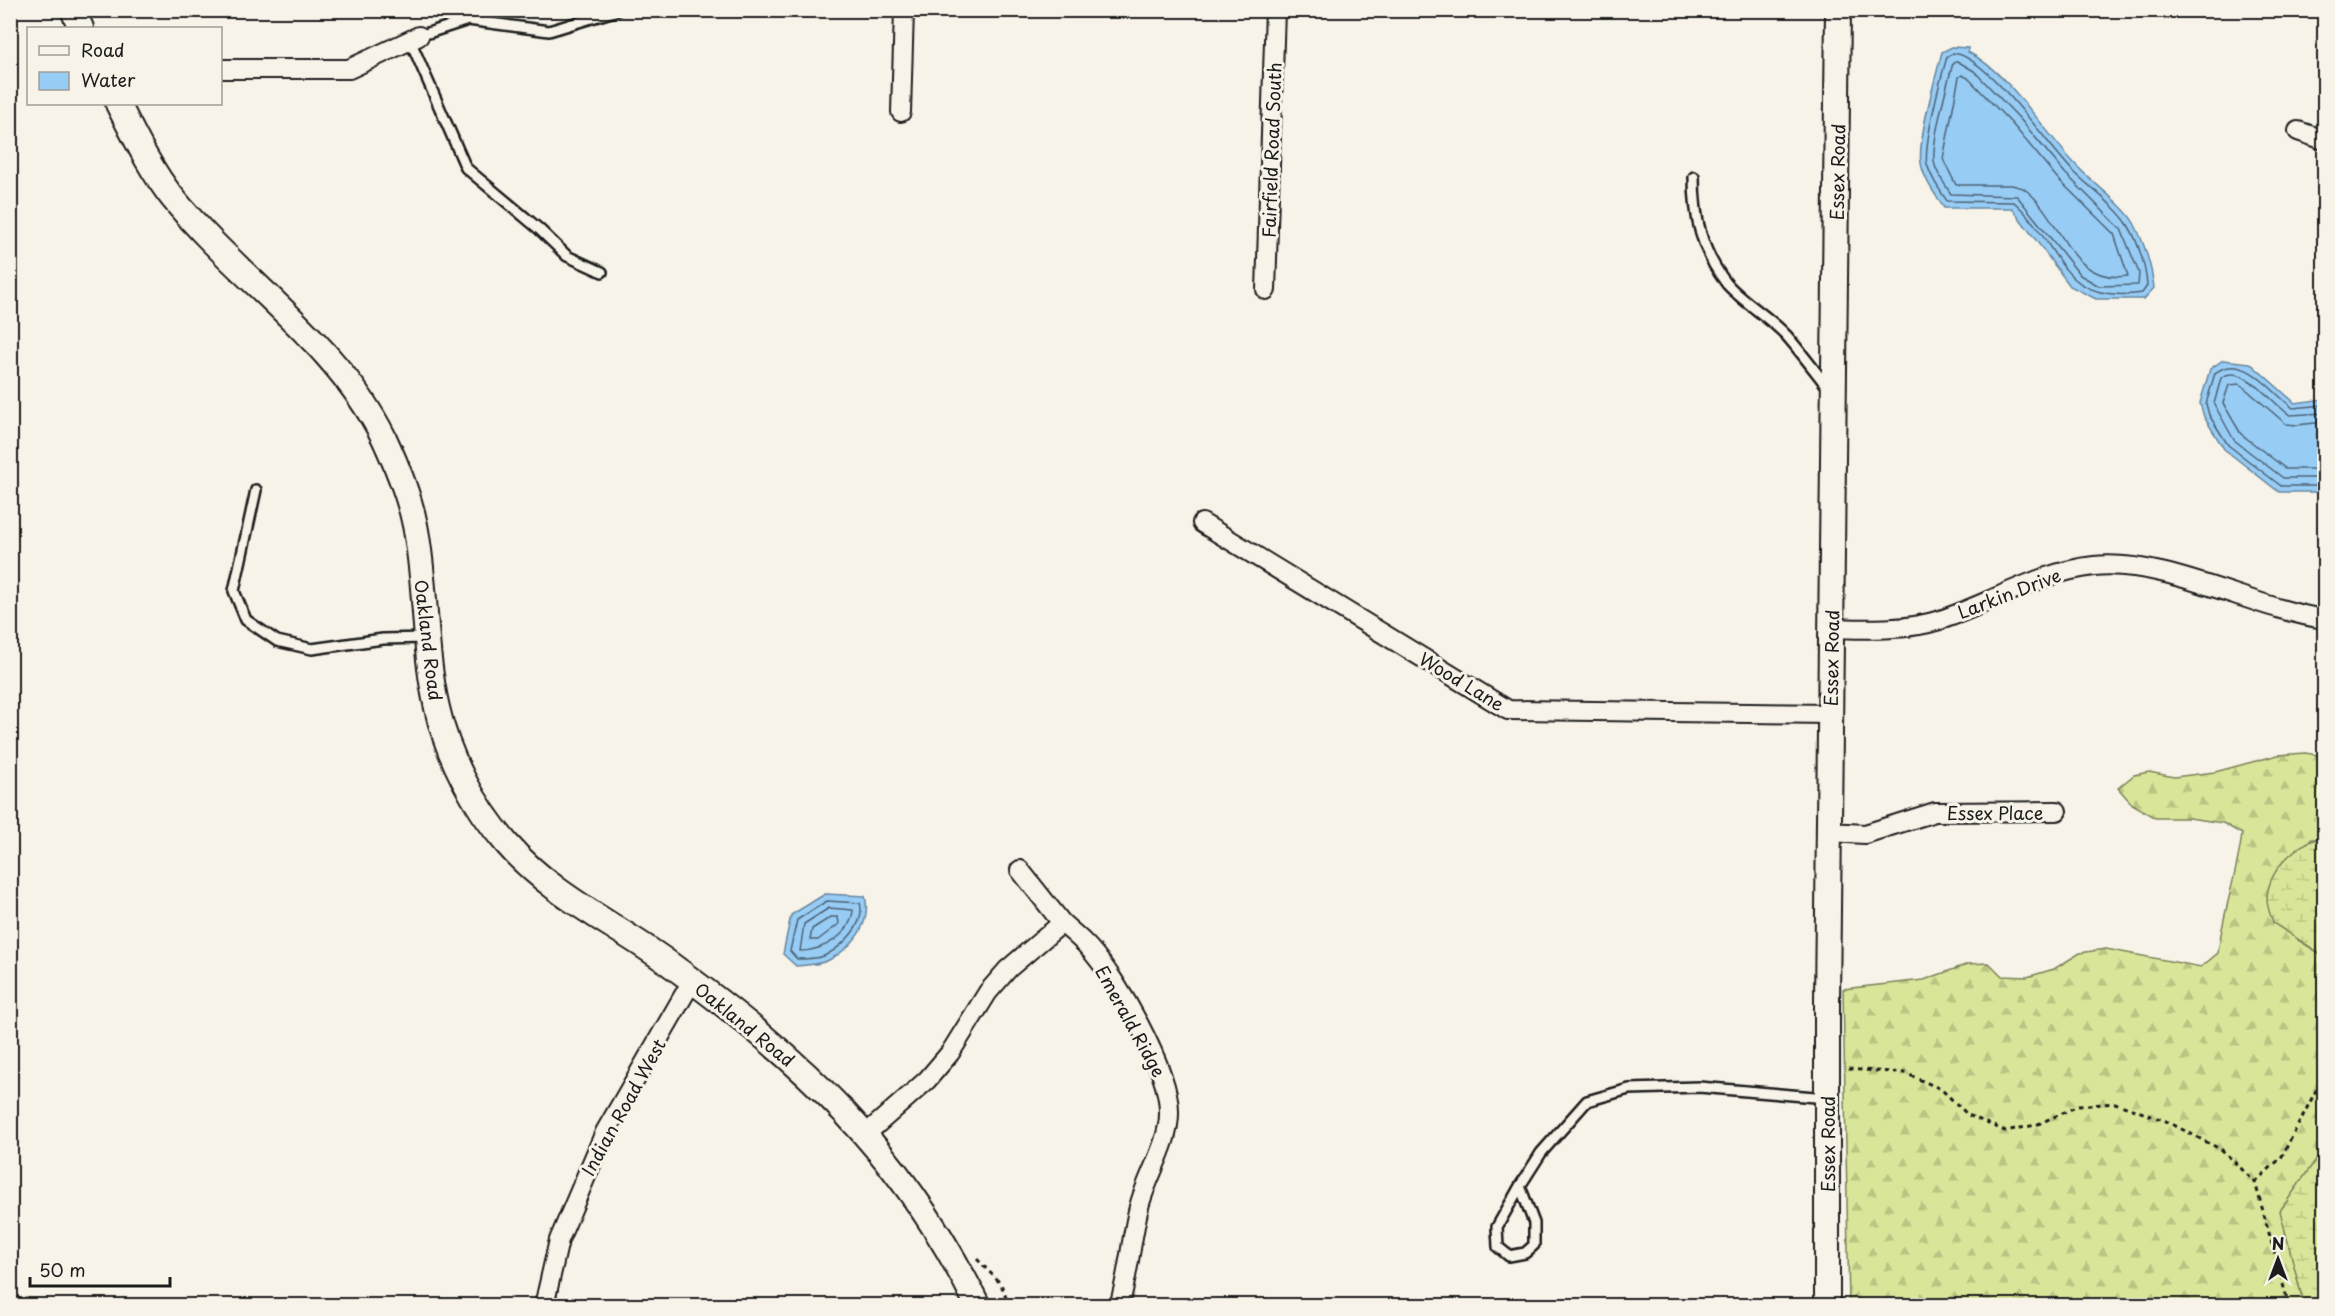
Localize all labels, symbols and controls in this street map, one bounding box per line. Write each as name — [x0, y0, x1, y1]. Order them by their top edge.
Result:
legend — [27, 27, 222, 105]
text: Road — [81, 36, 125, 63]
street label: Fairfield Road South — [1254, 62, 1288, 238]
text: Water — [81, 66, 136, 93]
street label: Essex Road — [1823, 123, 1851, 221]
street label: Larkin Drive — [1953, 561, 2065, 625]
street label: Oakland Road — [408, 578, 450, 702]
street label: Essex Road — [1817, 609, 1845, 707]
street label: Wood Lane — [1414, 645, 1510, 717]
street label: Essex Place — [1947, 799, 2043, 826]
street label: Emerald Ridge — [1089, 960, 1173, 1082]
street label: Oakland Road — [689, 975, 801, 1073]
street label: Indian Road West — [574, 1034, 672, 1180]
street label: Essex Road — [1814, 1096, 1841, 1192]
north arrow — [2248, 1229, 2308, 1289]
text: N — [2272, 1231, 2284, 1255]
scale bar — [30, 1250, 170, 1288]
text: 50 m — [39, 1256, 86, 1283]

